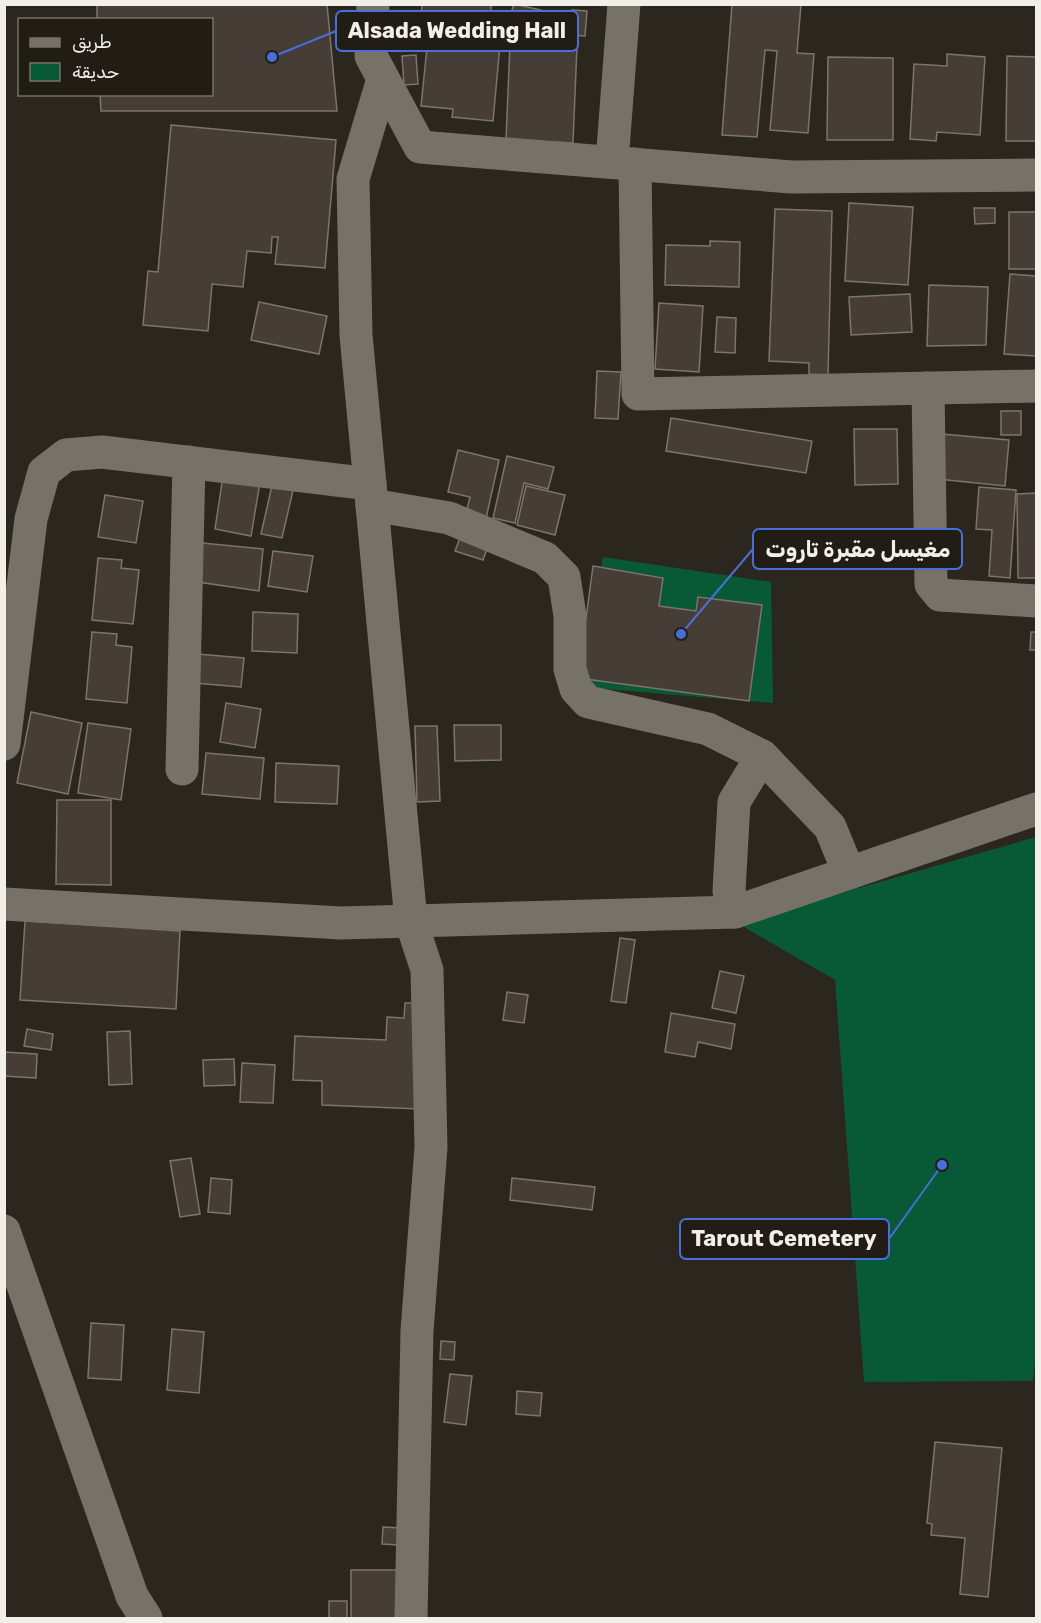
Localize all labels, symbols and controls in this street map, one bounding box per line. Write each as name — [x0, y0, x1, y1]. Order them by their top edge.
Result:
callout: Alsada Wedding Hall — [336, 11, 578, 51]
text: Alsada Wedding Hall — [348, 17, 566, 44]
legend — [18, 18, 213, 96]
text: طريق — [72, 31, 112, 53]
text: حديقة — [72, 61, 119, 83]
callout: مغيسل مقبرة تاروت — [753, 529, 962, 569]
text: مغيسل مقبرة تاروت — [766, 536, 951, 563]
callout: Tarout Cemetery — [680, 1219, 889, 1259]
text: Tarout Cemetery — [691, 1225, 877, 1252]

